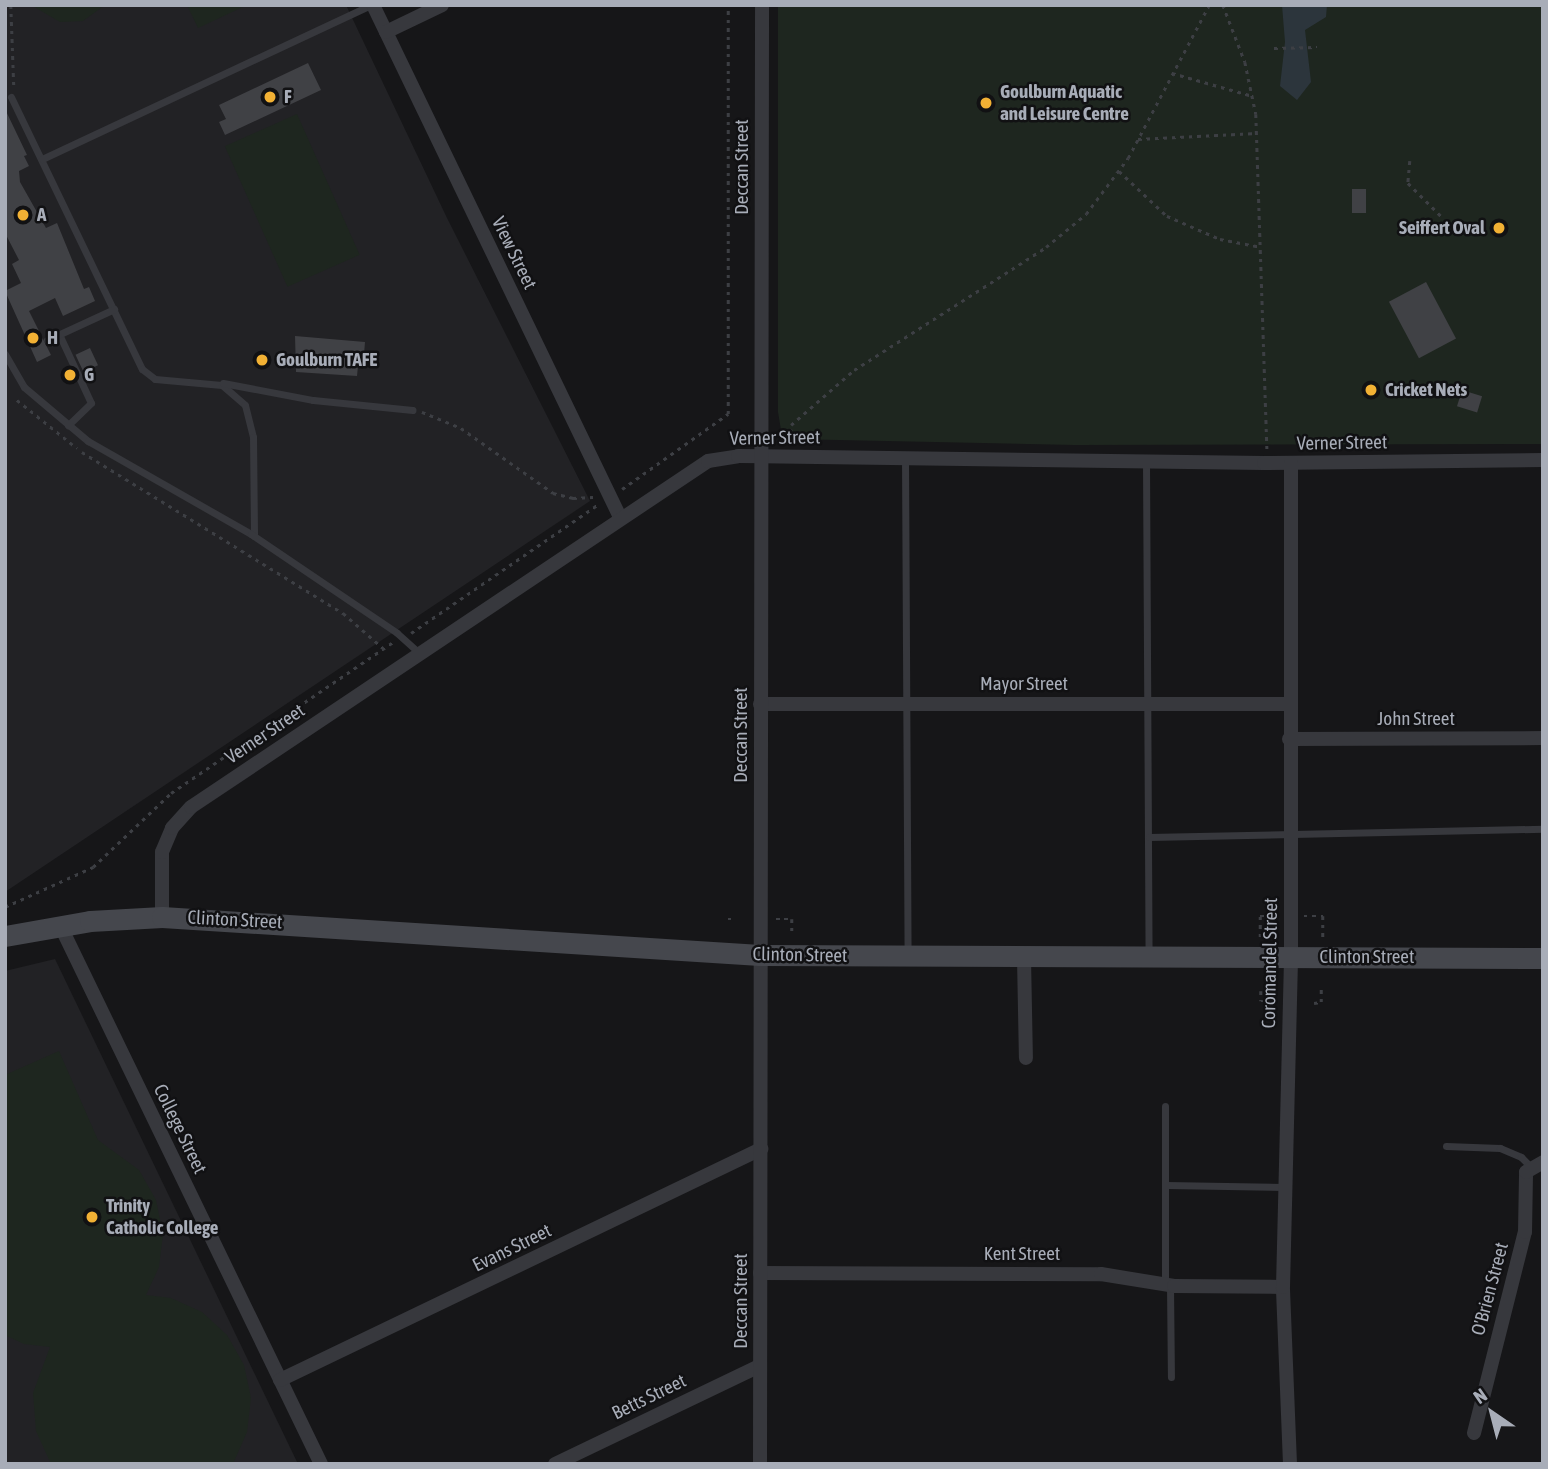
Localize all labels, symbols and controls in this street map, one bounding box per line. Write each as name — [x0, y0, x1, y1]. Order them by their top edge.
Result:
place label: Goulburn Aquatic and Leisure Centre — [1000, 81, 1129, 125]
place label: F — [284, 86, 292, 108]
marker: F — [262, 89, 278, 105]
marker: Goulburn Aquatic and Leisure Centre — [978, 95, 994, 111]
street label: Deccan Street — [731, 119, 753, 215]
place label: A — [37, 204, 46, 226]
marker: A — [15, 207, 31, 223]
street label: View Street — [487, 213, 541, 293]
place label: Seiffert Oval — [1399, 217, 1485, 239]
marker: Seiffert Oval — [1491, 220, 1507, 236]
place label: H — [47, 327, 58, 349]
marker: H — [25, 330, 41, 346]
place label: Goulburn TAFE — [276, 349, 377, 371]
marker: Goulburn TAFE — [254, 352, 270, 368]
place label: G — [84, 364, 94, 386]
marker: G — [62, 367, 78, 383]
place label: Cricket Nets — [1385, 379, 1467, 401]
marker: Cricket Nets — [1363, 382, 1379, 398]
street label: Verner Street — [729, 426, 821, 450]
street label: Verner Street — [1296, 431, 1388, 455]
street label: Mayor Street — [980, 673, 1068, 695]
street label: Deccan Street — [730, 687, 752, 783]
street label: Verner Street — [221, 699, 309, 769]
street label: John Street — [1377, 708, 1455, 730]
street label: Coromandel Street — [1257, 897, 1283, 1029]
street label: Clinton Street — [187, 906, 283, 934]
street label: Clinton Street — [752, 943, 848, 967]
street label: Clinton Street — [1320, 946, 1414, 968]
street label: College Street — [149, 1081, 211, 1177]
place label: Trinity Catholic College — [106, 1195, 218, 1239]
marker: Trinity Catholic College — [84, 1209, 100, 1225]
street label: Evans Street — [469, 1219, 555, 1277]
street label: O'Brien Street — [1467, 1240, 1513, 1338]
street label: Kent Street — [984, 1243, 1060, 1265]
street label: Deccan Street — [730, 1253, 752, 1349]
street label: Betts Street — [608, 1369, 690, 1425]
north arrow — [1457, 1378, 1527, 1448]
text: N — [1469, 1384, 1491, 1408]

